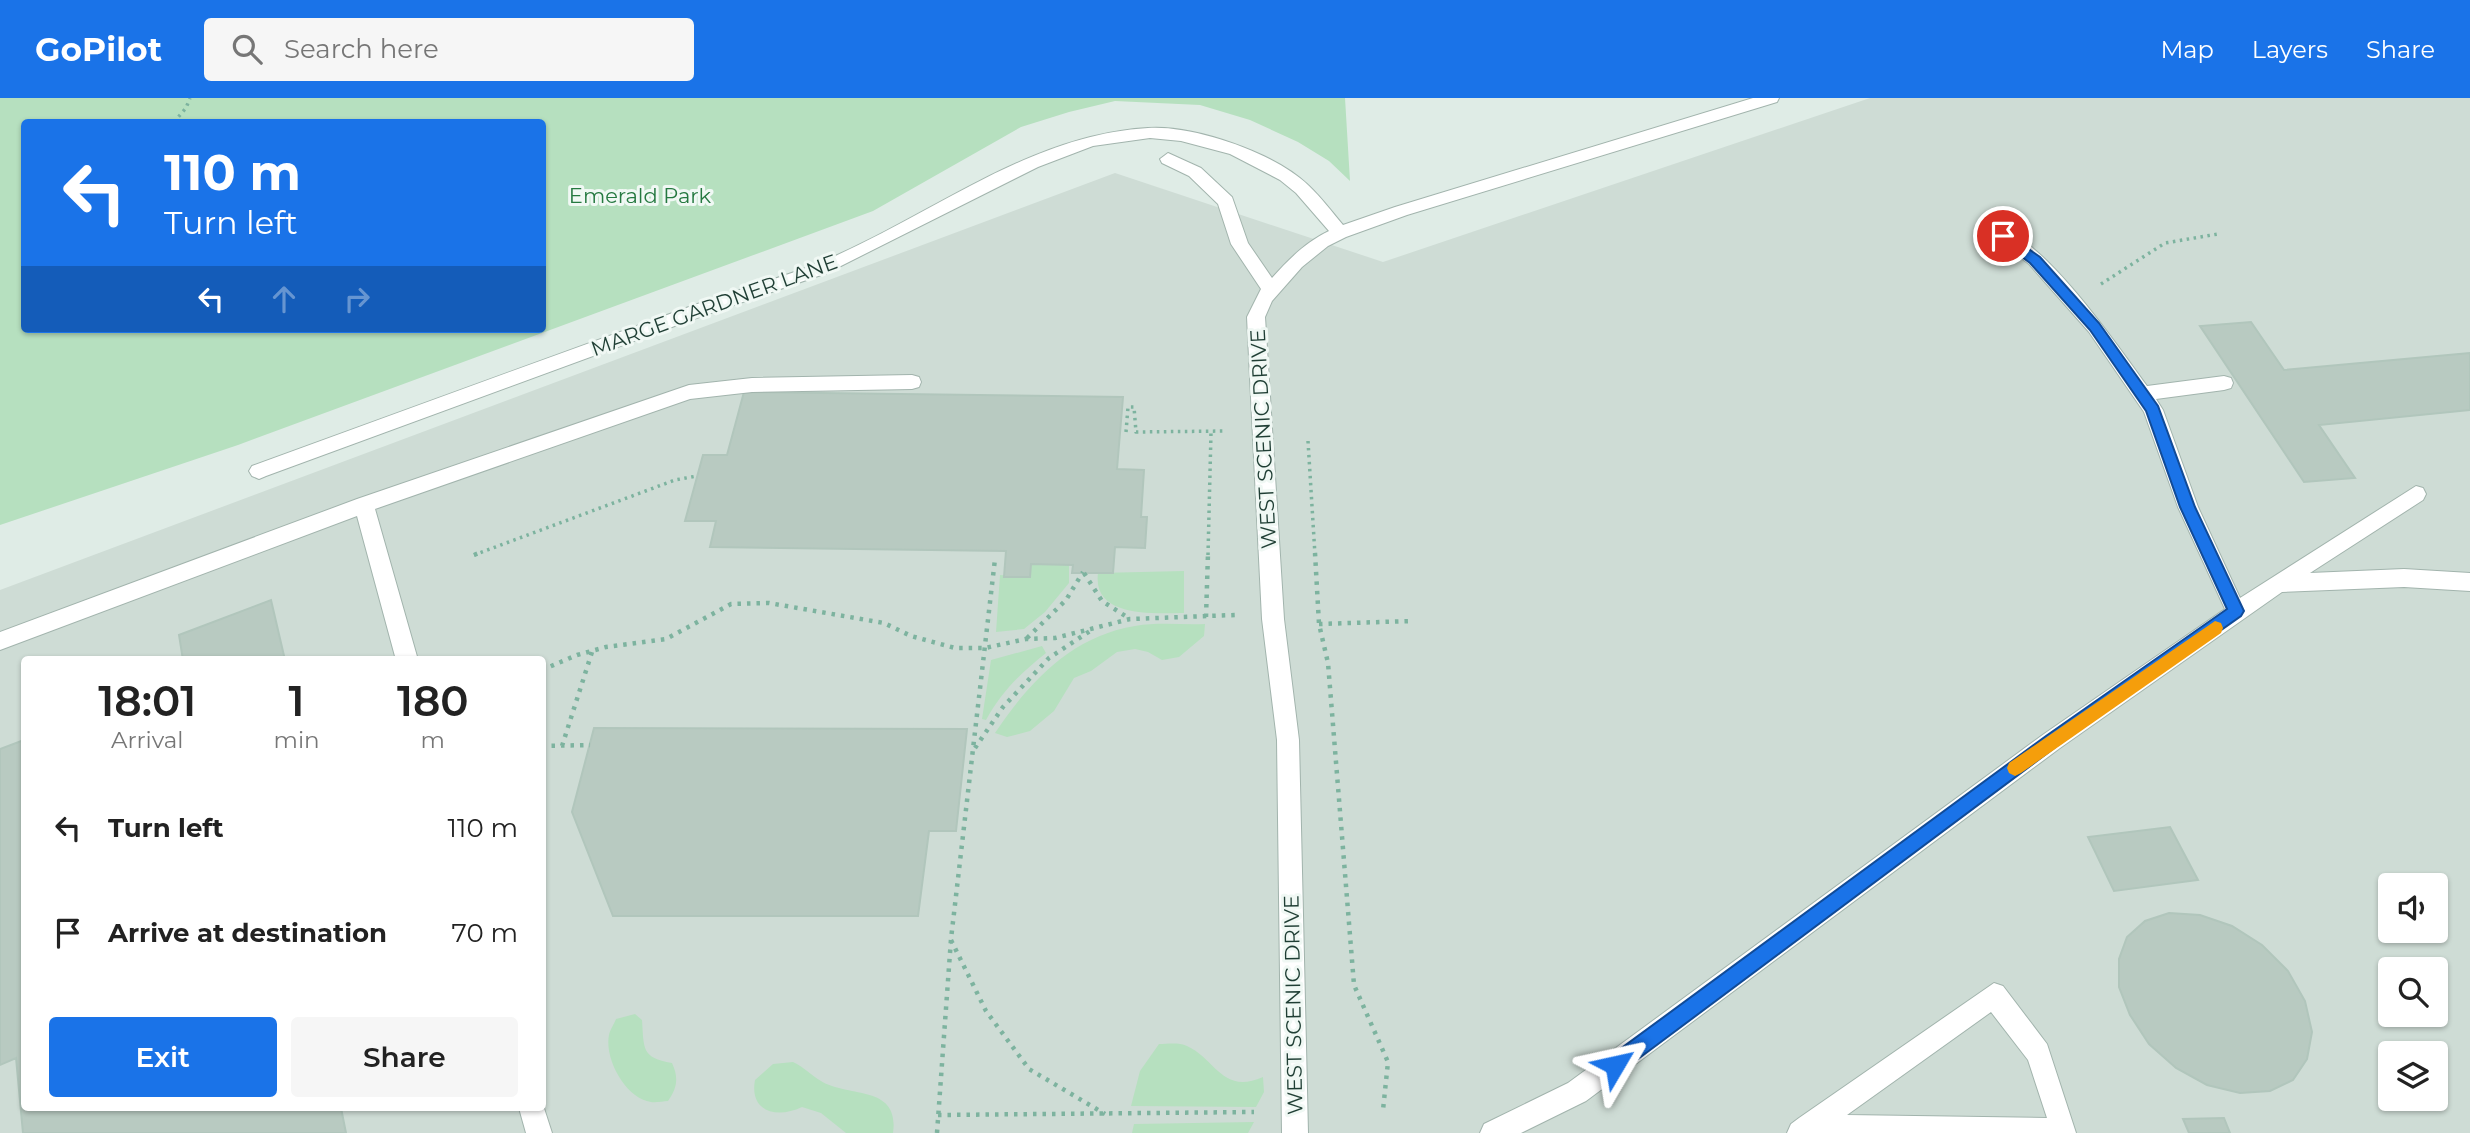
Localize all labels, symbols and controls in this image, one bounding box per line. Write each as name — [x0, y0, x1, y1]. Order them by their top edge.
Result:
search box — [204, 18, 694, 81]
text: GoPilot — [35, 29, 162, 69]
icon: search — [228, 30, 266, 68]
text: Search here — [284, 33, 439, 65]
text: Map — [2160, 35, 2214, 64]
text: Layers — [2252, 35, 2328, 64]
text: Share — [2366, 35, 2435, 64]
text: 110 m — [164, 143, 301, 202]
icon: left — [49, 147, 140, 238]
park label: Emerald Park — [569, 183, 712, 208]
text: Turn left — [164, 203, 298, 242]
pin — [1973, 206, 2033, 266]
icon: arrive — [1984, 217, 2022, 255]
street label: MARGE GARDNER LANE — [587, 249, 841, 361]
icon: left — [192, 280, 230, 318]
icon: ahead — [265, 280, 303, 318]
icon: right — [338, 280, 376, 318]
street label: WEST SCENIC DRIVE — [1245, 329, 1281, 549]
text: 18:01 — [98, 675, 196, 727]
text: 1 — [289, 675, 305, 727]
text: 180 — [397, 675, 469, 727]
text: Arrival — [111, 726, 184, 754]
text: min — [274, 726, 320, 754]
text: m — [421, 726, 445, 754]
icon: left — [49, 809, 87, 847]
text: Turn left — [108, 812, 224, 844]
text: 110 m — [448, 812, 518, 844]
map controls — [2378, 873, 2448, 1111]
button: sound — [2378, 873, 2448, 943]
street label: WEST SCENIC DRIVE — [1279, 895, 1307, 1115]
icon: arrive — [49, 914, 87, 952]
text: Arrive at destination — [108, 917, 387, 949]
text: 70 m — [452, 917, 518, 949]
button: search — [2378, 957, 2448, 1027]
button: Exit — [49, 1017, 277, 1097]
button: Share — [291, 1017, 518, 1097]
position arrow — [1578, 1028, 1652, 1102]
button: layers — [2378, 1041, 2448, 1111]

